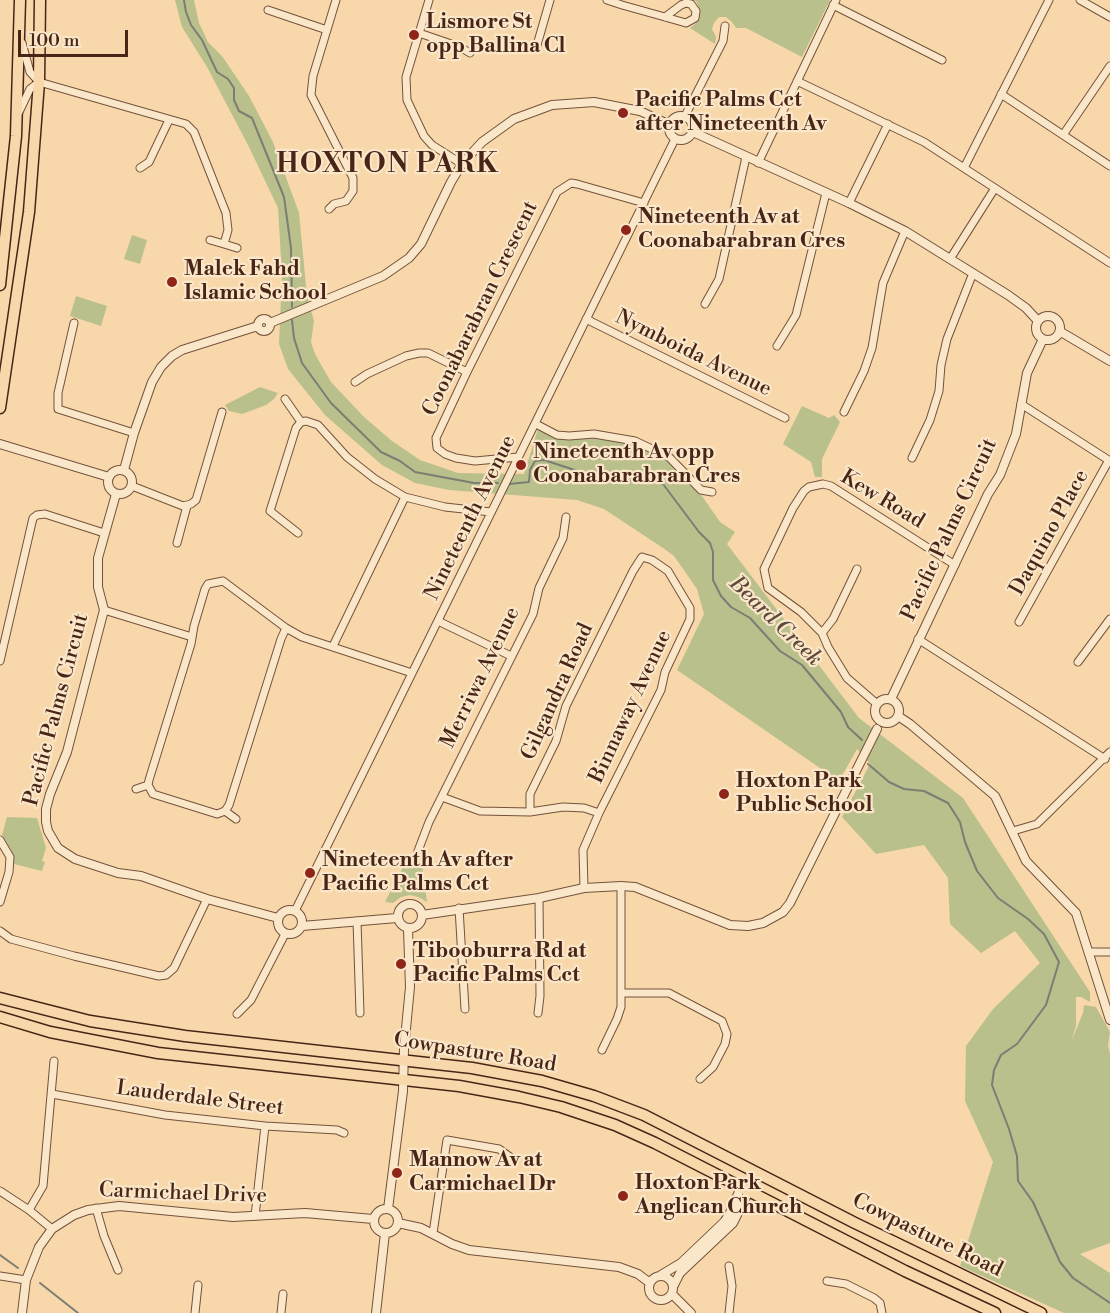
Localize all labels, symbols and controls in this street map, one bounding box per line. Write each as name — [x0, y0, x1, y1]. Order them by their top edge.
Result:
place label: Lismore St opp Ballina Cl — [426, 10, 566, 60]
scale bar — [21, 18, 130, 56]
marker: Lismore St opp Ballina Cl — [407, 28, 421, 42]
text: 100 m — [29, 29, 80, 52]
place label: Pacific Palms Cct after Nineteenth Av — [635, 88, 826, 138]
marker: Pacific Palms Cct after Nineteenth Av — [616, 106, 630, 120]
district label: HOXTON PARK — [276, 150, 500, 182]
street label: Coonabarabran Crescent — [418, 197, 544, 421]
place label: Nineteenth Av at Coonabarabran Cres — [638, 205, 845, 255]
marker: Nineteenth Av at Coonabarabran Cres — [619, 223, 633, 237]
place label: Malek Fahd Islamic School — [184, 257, 327, 307]
marker: Malek Fahd Islamic School — [165, 275, 179, 289]
street label: Nymboida Avenue — [611, 305, 775, 403]
street label: Nineteenth Avenue — [420, 431, 522, 605]
street label: Pacific Palms Circuit — [897, 435, 1003, 625]
place label: Nineteenth Av opp Coonabarabran Cres — [533, 440, 740, 490]
marker: Nineteenth Av opp Coonabarabran Cres — [514, 458, 528, 472]
street label: Kew Road — [836, 465, 928, 535]
street label: Daquino Place — [1005, 466, 1095, 600]
water label: Beard Creek — [723, 571, 827, 673]
street label: Merriwa Avenue — [436, 603, 526, 753]
street label: Pacific Palms Circuit — [19, 611, 95, 809]
street label: Gilgandra Road — [517, 620, 599, 764]
street label: Binnaway Avenue — [584, 626, 678, 788]
place label: Hoxton Park Public School — [736, 769, 872, 819]
marker: Hoxton Park Public School — [717, 787, 731, 801]
place label: Nineteenth Av after Pacific Palms Cct — [322, 848, 513, 898]
marker: Nineteenth Av after Pacific Palms Cct — [303, 866, 317, 880]
place label: Tibooburra Rd at Pacific Palms Cct — [413, 939, 586, 989]
marker: Tibooburra Rd at Pacific Palms Cct — [394, 957, 408, 971]
street label: Cowpasture Road — [392, 1028, 558, 1078]
street label: Lauderdale Street — [115, 1076, 285, 1122]
place label: Mannow Av at Carmichael Dr — [409, 1148, 556, 1198]
marker: Mannow Av at Carmichael Dr — [390, 1166, 404, 1180]
place label: Hoxton Park Anglican Church — [635, 1171, 802, 1221]
street label: Carmichael Drive — [99, 1178, 267, 1210]
marker: Hoxton Park Anglican Church — [616, 1189, 630, 1203]
street label: Cowpasture Road — [848, 1189, 1006, 1283]

